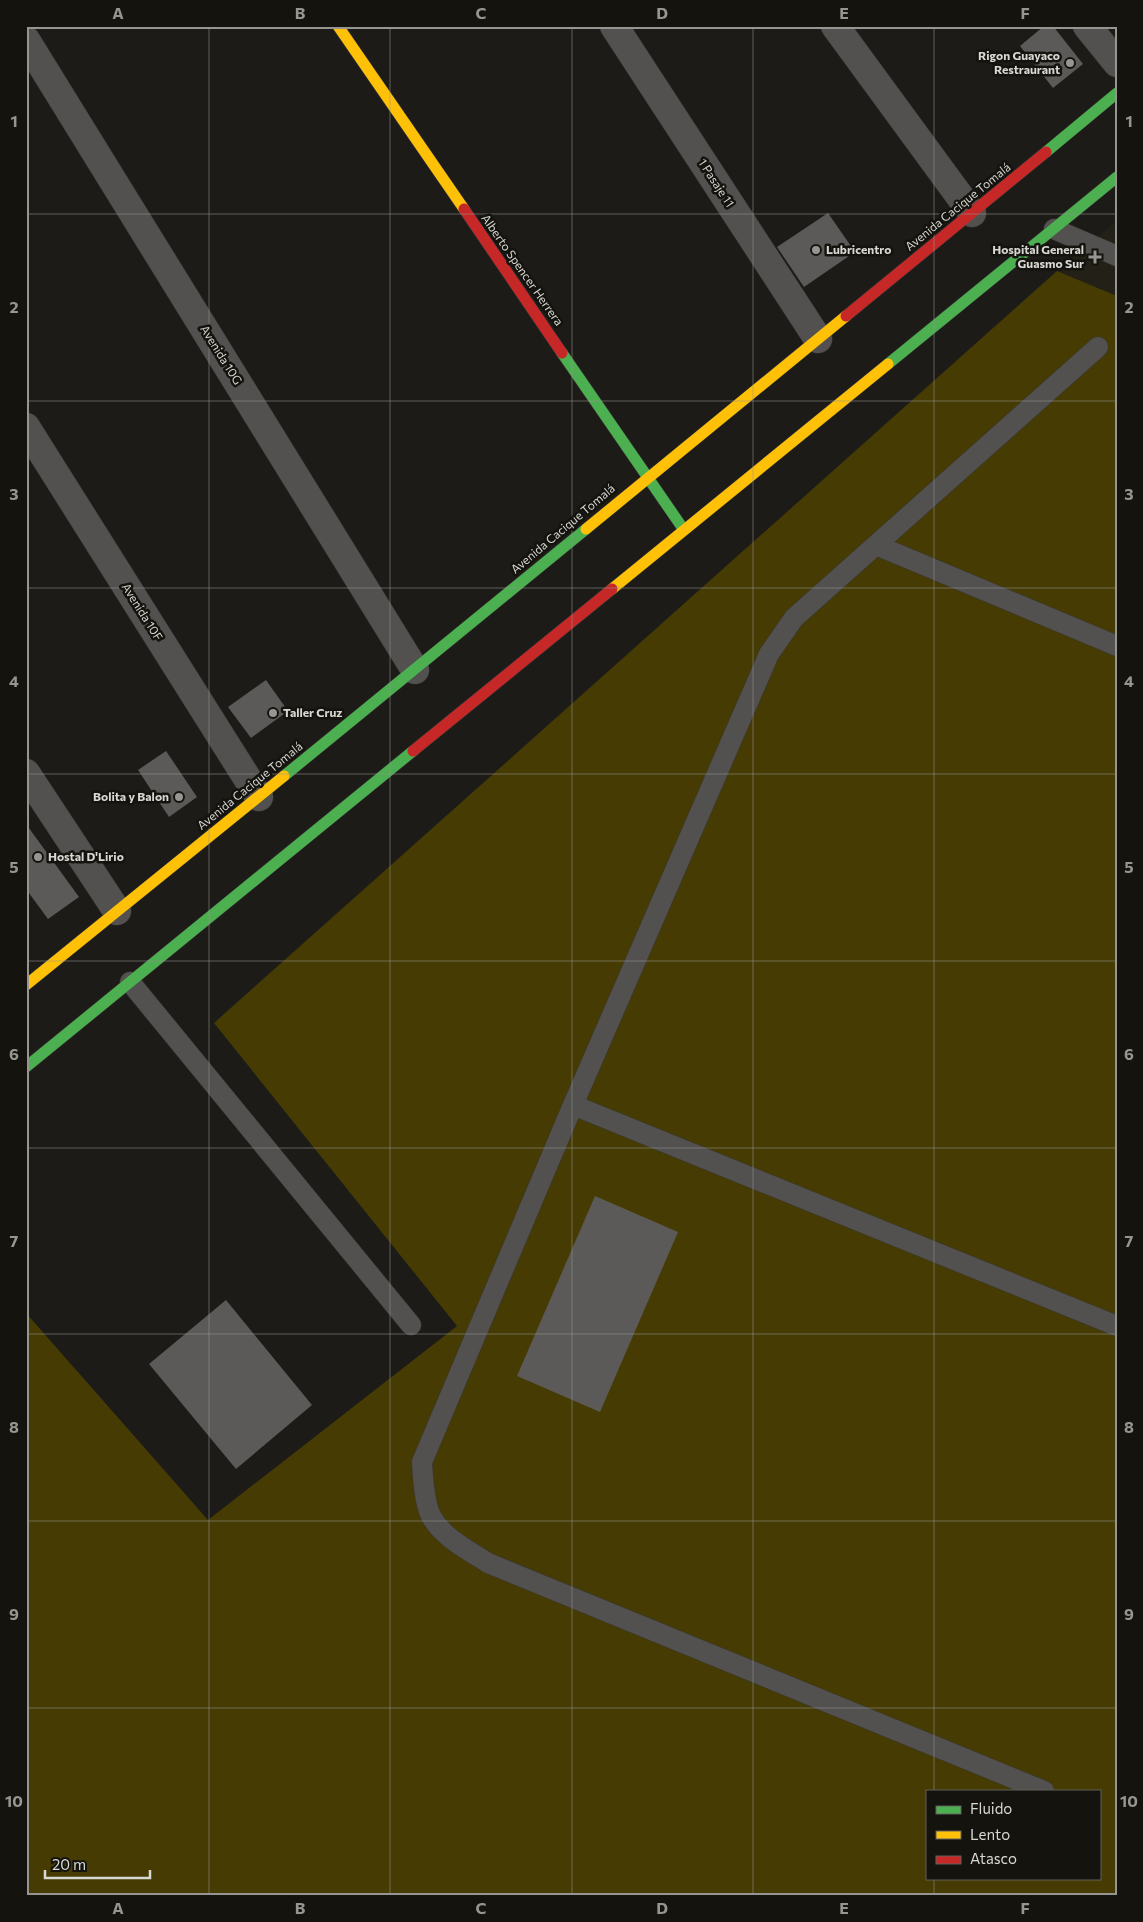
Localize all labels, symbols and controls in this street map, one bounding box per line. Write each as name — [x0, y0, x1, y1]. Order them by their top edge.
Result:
text: A — [112, 3, 124, 22]
text: B — [295, 3, 306, 22]
text: C — [476, 3, 487, 22]
text: D — [656, 3, 668, 22]
text: E — [839, 3, 849, 22]
text: F — [1020, 3, 1030, 22]
place label: Rigon Guayaco Restraurant — [978, 48, 1060, 76]
marker: Rigon Guayaco Restraurant — [1064, 57, 1076, 69]
text: 1 — [10, 111, 18, 130]
text: 1 — [1125, 111, 1133, 130]
street label: 1 Pasaje 11 — [696, 156, 738, 209]
street label: Avenida Cacique Tomalá — [902, 159, 1013, 253]
street label: Alberto Spencer Herrera — [479, 211, 567, 328]
place label: Lubricentro — [826, 242, 891, 256]
place label: Hospital General Guasmo Sur — [992, 242, 1084, 270]
marker: Lubricentro — [810, 244, 822, 256]
marker: Hospital General Guasmo Sur — [1088, 250, 1102, 264]
text: 2 — [9, 297, 19, 316]
text: 2 — [1124, 297, 1134, 316]
street label: Avenida 10G — [198, 322, 246, 387]
street label: Avenida Cacique Tomalá — [508, 481, 617, 576]
text: 3 — [9, 484, 19, 503]
text: 3 — [1124, 484, 1134, 503]
street label: Avenida 10F — [120, 580, 166, 643]
text: 4 — [9, 671, 19, 690]
text: 4 — [1124, 671, 1134, 690]
place label: Taller Cruz — [283, 705, 343, 719]
marker: Taller Cruz — [267, 707, 279, 719]
street label: Avenida Cacique Tomalá — [194, 738, 305, 832]
place label: Bolita y Balon — [93, 789, 169, 803]
marker: Bolita y Balon — [173, 791, 185, 803]
place label: Hostal D'Lirio — [48, 849, 124, 863]
marker: Hostal D'Lirio — [32, 851, 44, 863]
text: 5 — [9, 857, 19, 876]
text: 5 — [1124, 857, 1134, 876]
text: 6 — [9, 1044, 19, 1063]
text: 6 — [1124, 1044, 1134, 1063]
text: 7 — [10, 1231, 19, 1250]
text: 7 — [1125, 1231, 1134, 1250]
text: 8 — [9, 1417, 19, 1436]
text: 8 — [1124, 1417, 1134, 1436]
text: 9 — [9, 1604, 19, 1623]
text: 9 — [1124, 1604, 1134, 1623]
legend — [926, 1790, 1100, 1880]
text: 10 — [5, 1791, 23, 1810]
text: 10 — [1120, 1791, 1138, 1810]
text: Fluido — [970, 1799, 1012, 1817]
text: Lento — [970, 1825, 1010, 1843]
scale bar — [45, 1847, 150, 1879]
text: Atasco — [970, 1849, 1017, 1867]
text: 20 m — [52, 1855, 86, 1873]
text: A — [112, 1898, 124, 1917]
text: B — [295, 1898, 306, 1917]
text: C — [476, 1898, 487, 1917]
text: D — [656, 1898, 668, 1917]
text: E — [839, 1898, 849, 1917]
text: F — [1020, 1898, 1030, 1917]

